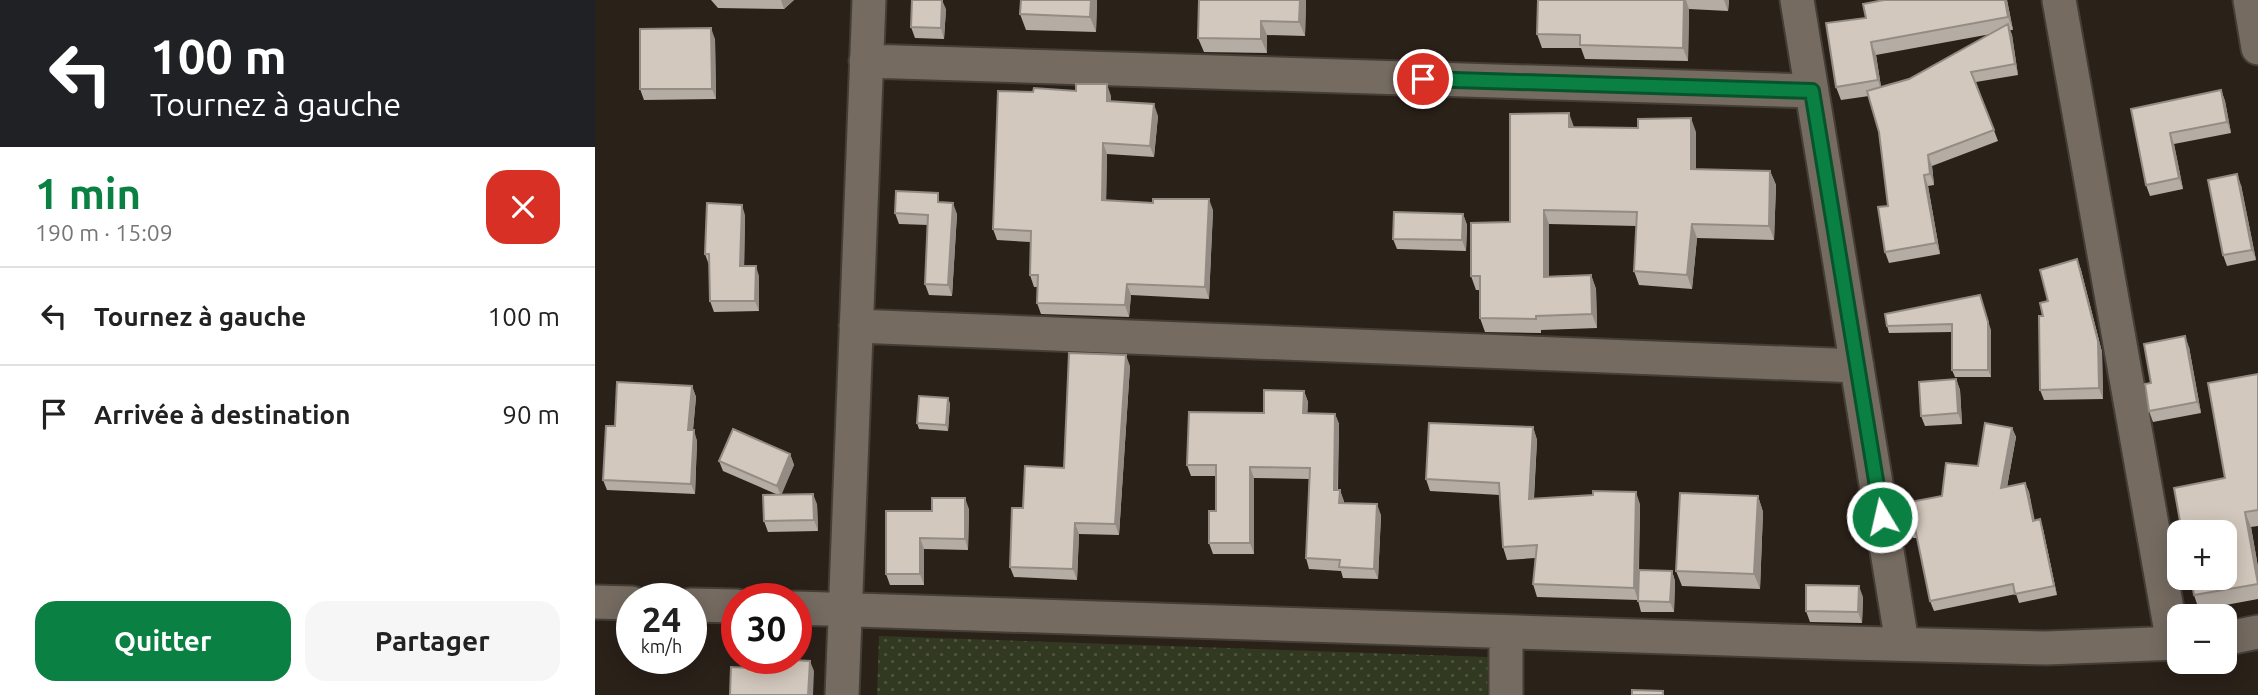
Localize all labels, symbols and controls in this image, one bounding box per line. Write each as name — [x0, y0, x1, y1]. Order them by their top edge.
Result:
icon: left — [35, 28, 126, 119]
text: 100 m — [150, 28, 287, 83]
pin — [1393, 49, 1453, 109]
icon: arrive — [1404, 60, 1442, 98]
text: Tournez à gauche — [150, 86, 401, 122]
text: 1 min — [35, 170, 141, 217]
button: close — [486, 170, 560, 244]
text: 190 m · 15:09 — [35, 220, 173, 245]
icon: left — [35, 297, 73, 335]
text: Tournez à gauche — [94, 302, 306, 331]
text: 100 m — [488, 302, 560, 331]
icon: arrive — [35, 395, 73, 433]
text: Arrivée à destination — [94, 400, 350, 429]
text: 90 m — [502, 400, 560, 429]
position arrow — [1845, 480, 1919, 554]
map controls — [2167, 520, 2237, 674]
button: + — [2167, 520, 2237, 590]
speed limit sign: 30 — [721, 583, 812, 674]
text: 24 — [642, 599, 681, 639]
button: Quitter — [35, 601, 291, 681]
button: Partager — [305, 601, 560, 681]
button: − — [2167, 604, 2237, 674]
text: km/h — [641, 636, 682, 656]

